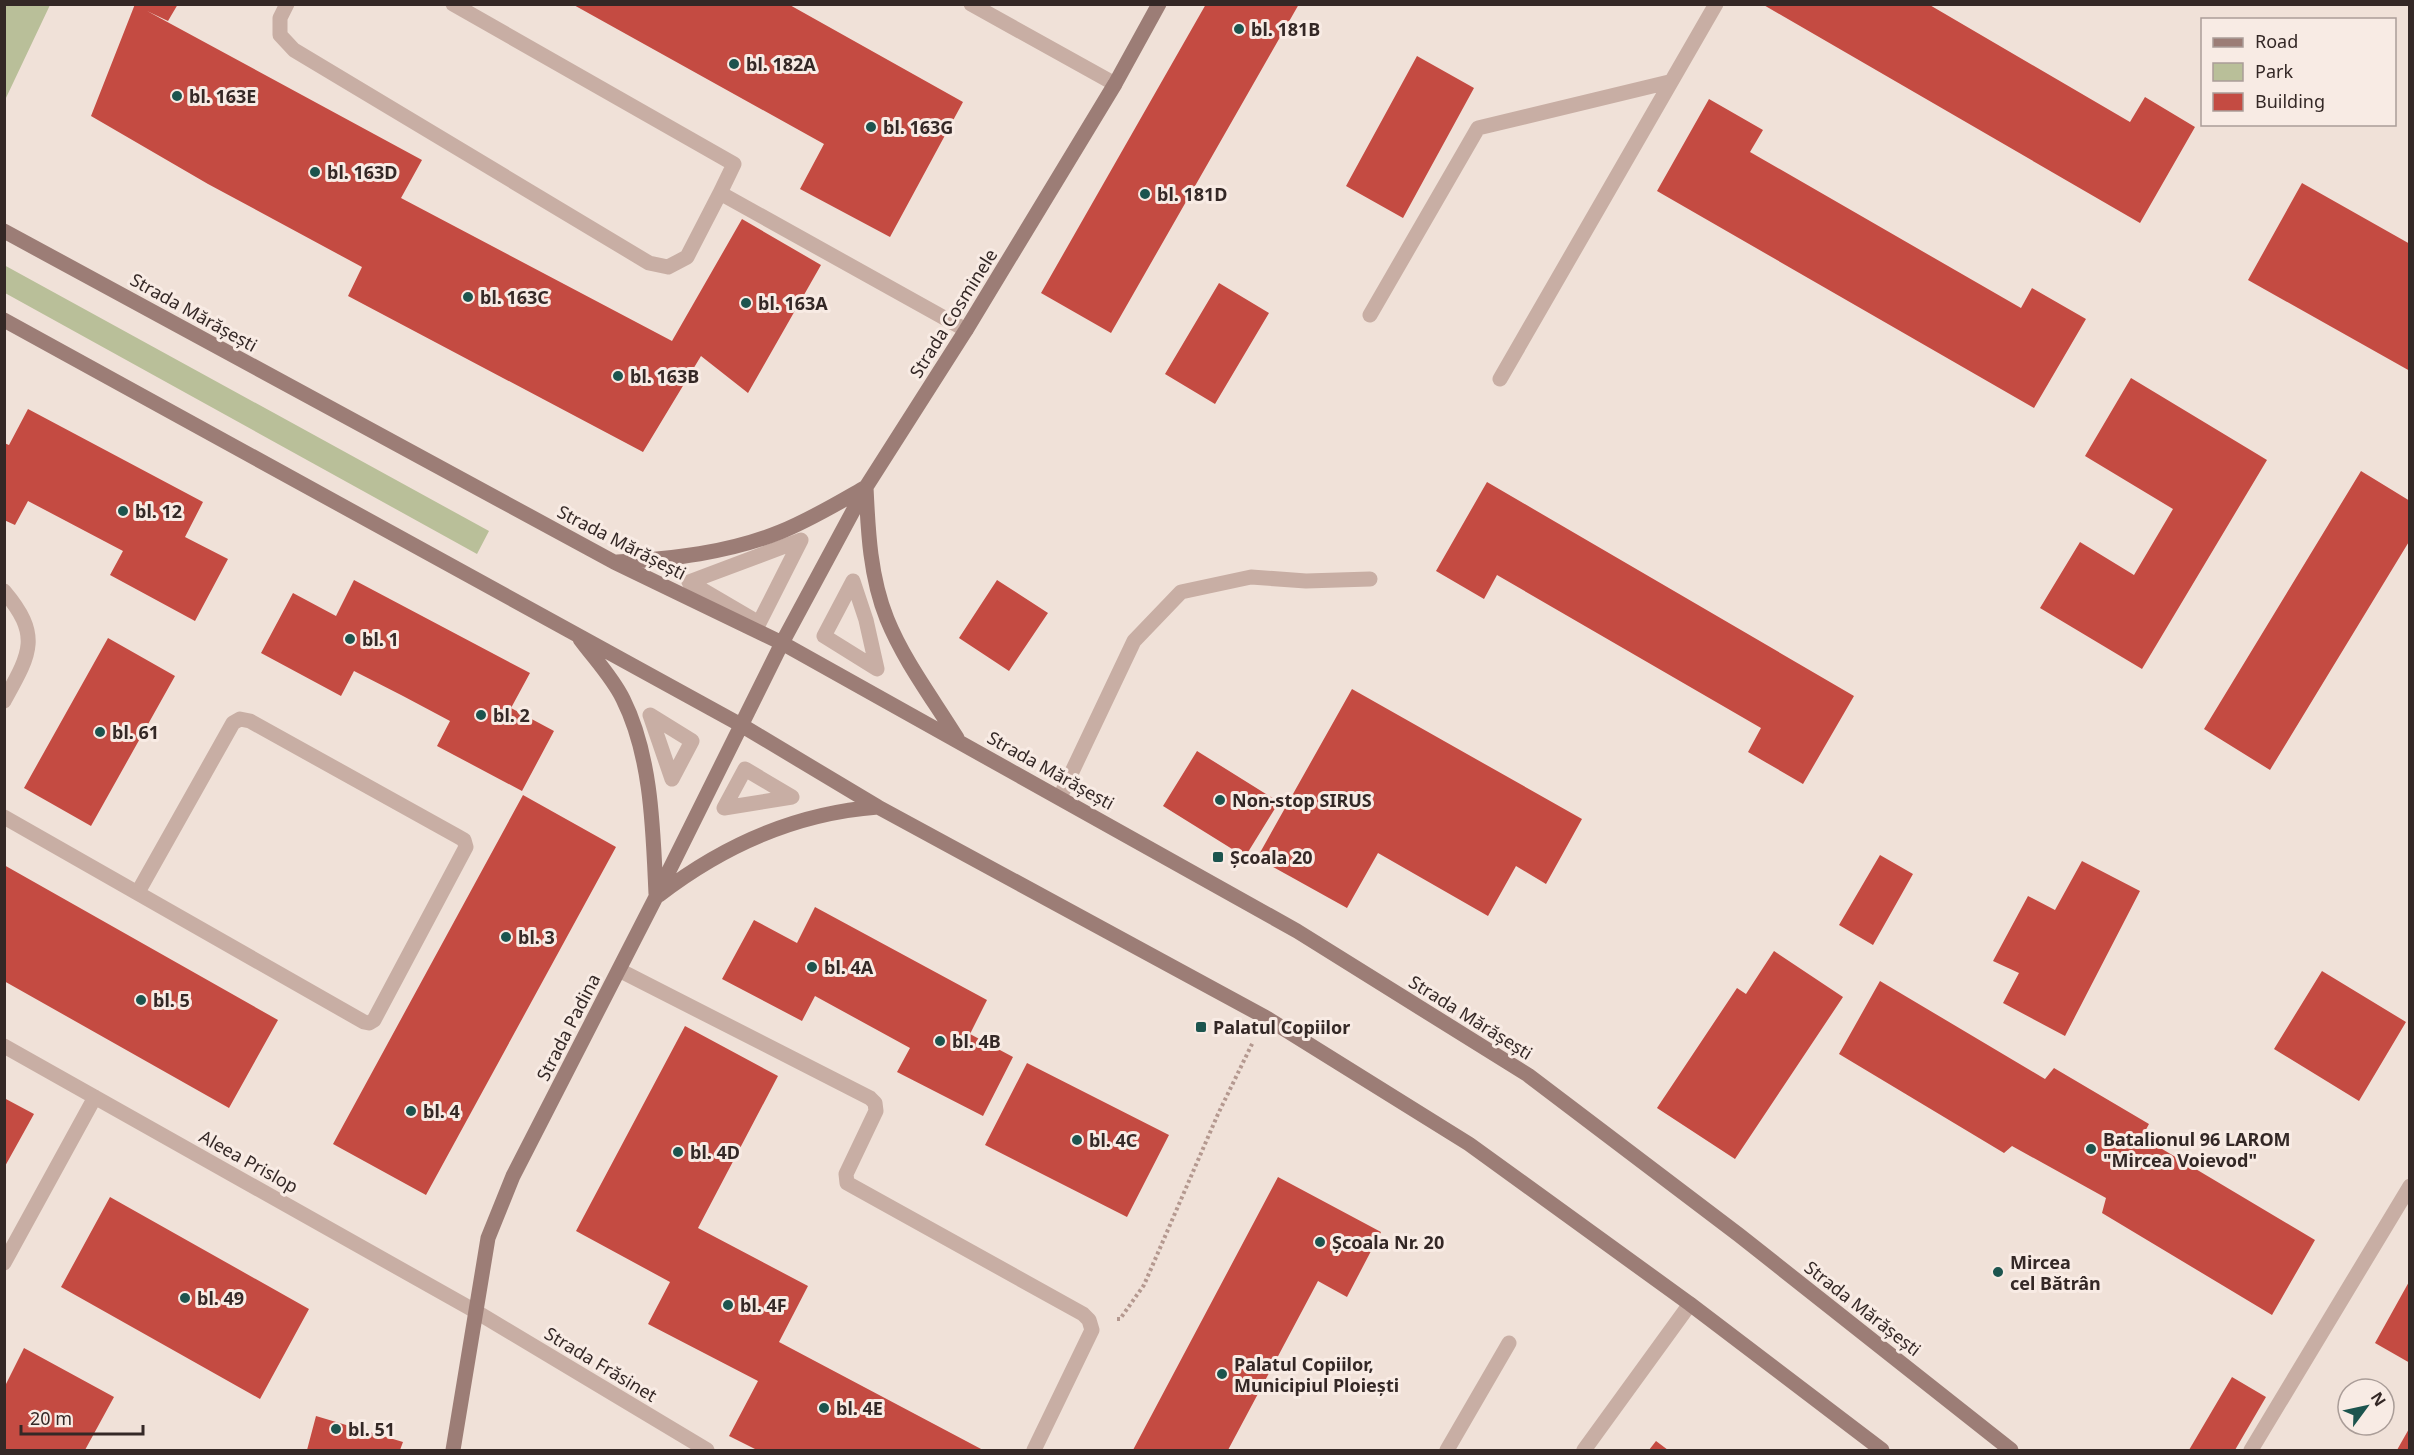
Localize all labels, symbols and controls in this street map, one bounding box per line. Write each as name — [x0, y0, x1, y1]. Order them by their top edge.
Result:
place label: bl. 181B — [1251, 17, 1320, 41]
legend — [2201, 18, 2396, 126]
marker: bl. 181B — [1232, 22, 1246, 36]
text: Road — [2255, 29, 2298, 53]
place label: bl. 182A — [746, 52, 816, 76]
marker: bl. 182A — [727, 57, 741, 71]
text: Park — [2255, 59, 2293, 83]
place label: bl. 163E — [189, 84, 256, 108]
marker: bl. 163E — [170, 89, 184, 103]
text: Building — [2255, 89, 2325, 113]
place label: bl. 163G — [883, 115, 953, 139]
marker: bl. 163G — [864, 120, 878, 134]
place label: bl. 163D — [327, 160, 398, 184]
marker: bl. 163D — [308, 165, 322, 179]
place label: bl. 181D — [1157, 182, 1228, 206]
marker: bl. 181D — [1138, 187, 1152, 201]
street label: Strada Cosminele — [904, 244, 1002, 382]
street label: Strada Mărășești — [126, 267, 262, 357]
place label: bl. 163C — [480, 285, 549, 309]
marker: bl. 163C — [461, 290, 475, 304]
place label: bl. 163A — [758, 291, 828, 315]
marker: bl. 163A — [739, 296, 753, 310]
place label: bl. 163B — [630, 364, 699, 388]
marker: bl. 163B — [611, 369, 625, 383]
place label: bl. 12 — [135, 499, 182, 523]
street label: Strada Mărășești — [553, 499, 691, 585]
marker: bl. 12 — [116, 504, 130, 518]
place label: bl. 1 — [362, 627, 399, 651]
marker: bl. 1 — [343, 632, 357, 646]
place label: bl. 2 — [493, 703, 530, 727]
marker: bl. 2 — [474, 708, 488, 722]
place label: bl. 61 — [112, 720, 159, 744]
marker: bl. 61 — [93, 725, 107, 739]
street label: Strada Mărășești — [983, 725, 1119, 815]
place label: Non-stop SIRUS — [1232, 788, 1372, 812]
marker: Non-stop SIRUS — [1213, 793, 1227, 807]
place label: Școala 20 — [1230, 845, 1313, 869]
marker: Școala 20 — [1211, 850, 1225, 864]
place label: bl. 3 — [518, 925, 555, 949]
marker: bl. 3 — [499, 930, 513, 944]
place label: bl. 4A — [824, 955, 874, 979]
marker: bl. 4A — [805, 960, 819, 974]
street label: Strada Padina — [531, 969, 605, 1085]
street label: Strada Mărășești — [1405, 969, 1537, 1065]
place label: bl. 5 — [153, 988, 190, 1012]
marker: bl. 5 — [134, 993, 148, 1007]
place label: Palatul Copiilor — [1213, 1015, 1350, 1039]
marker: Palatul Copiilor — [1194, 1020, 1208, 1034]
place label: bl. 4B — [952, 1029, 1001, 1053]
marker: bl. 4B — [933, 1034, 947, 1048]
place label: bl. 4 — [423, 1099, 460, 1123]
marker: bl. 4 — [404, 1104, 418, 1118]
street label: Aleea Prislop — [195, 1124, 303, 1198]
place label: Batalionul 96 LAROM "Mircea Voievod" — [2103, 1127, 2291, 1172]
place label: bl. 4C — [1089, 1128, 1137, 1152]
marker: bl. 4C — [1070, 1133, 1084, 1147]
place label: bl. 4D — [690, 1140, 740, 1164]
marker: Batalionul 96 LAROM "Mircea Voievod" — [2084, 1142, 2098, 1156]
marker: bl. 4D — [671, 1145, 685, 1159]
place label: Școala Nr. 20 — [1332, 1230, 1444, 1254]
marker: Școala Nr. 20 — [1313, 1235, 1327, 1249]
place label: Mircea cel Bătrân — [2010, 1250, 2101, 1295]
street label: Strada Mărășești — [1800, 1255, 1926, 1361]
marker: Mircea cel Bătrân — [1991, 1265, 2005, 1279]
place label: bl. 49 — [197, 1286, 244, 1310]
marker: bl. 49 — [178, 1291, 192, 1305]
place label: bl. 4F — [740, 1293, 787, 1317]
marker: bl. 4F — [721, 1298, 735, 1312]
street label: Strada Frăsinet — [540, 1321, 662, 1407]
place label: Palatul Copiilor, Municipiul Ploiești — [1234, 1352, 1399, 1397]
marker: Palatul Copiilor, Municipiul Ploiești — [1215, 1367, 1229, 1381]
north arrow — [2336, 1377, 2396, 1437]
text: N — [2366, 1387, 2391, 1410]
place label: bl. 4E — [836, 1396, 883, 1420]
scale bar — [21, 1398, 142, 1436]
marker: bl. 4E — [817, 1401, 831, 1415]
text: 20 m — [30, 1406, 72, 1430]
place label: bl. 51 — [348, 1417, 395, 1441]
marker: bl. 51 — [329, 1422, 343, 1436]

